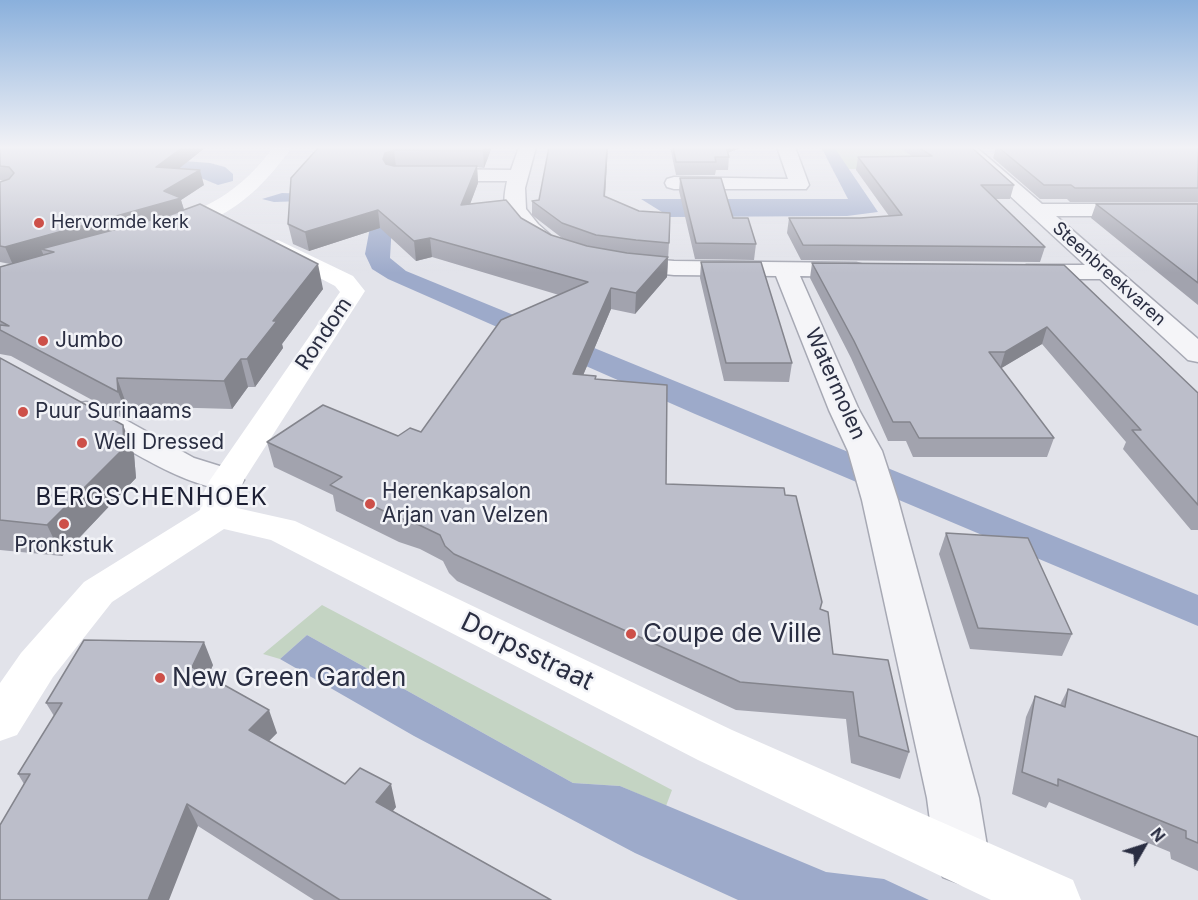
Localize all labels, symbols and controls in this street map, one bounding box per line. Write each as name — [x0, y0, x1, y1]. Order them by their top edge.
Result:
place label: Hervormde kerk — [51, 212, 189, 234]
marker: Hervormde kerk — [32, 216, 46, 230]
street label: Steenbreekvaren — [1048, 217, 1170, 331]
street label: Rondom — [291, 293, 357, 375]
street label: Watermolen — [799, 324, 871, 444]
place label: Jumbo — [55, 328, 123, 354]
marker: Jumbo — [36, 334, 50, 348]
place label: Puur Surinaams — [35, 399, 192, 425]
marker: Puur Surinaams — [16, 405, 30, 419]
place label: Well Dressed — [94, 430, 224, 456]
marker: Well Dressed — [75, 436, 89, 450]
place label: Herenkapsalon Arjan van Velzen — [382, 479, 548, 529]
district label: BERGSCHENHOEK — [36, 484, 268, 512]
marker: Herenkapsalon Arjan van Velzen — [363, 497, 377, 511]
marker: Pronkstuk — [57, 517, 71, 531]
place label: Pronkstuk — [14, 533, 114, 559]
street label: Dorpsstraat — [455, 606, 599, 698]
place label: Coupe de Ville — [643, 618, 822, 650]
marker: Coupe de Ville — [624, 627, 638, 641]
place label: New Green Garden — [172, 662, 406, 694]
marker: New Green Garden — [153, 671, 167, 685]
north arrow — [1114, 816, 1174, 876]
text: N — [1146, 824, 1170, 846]

